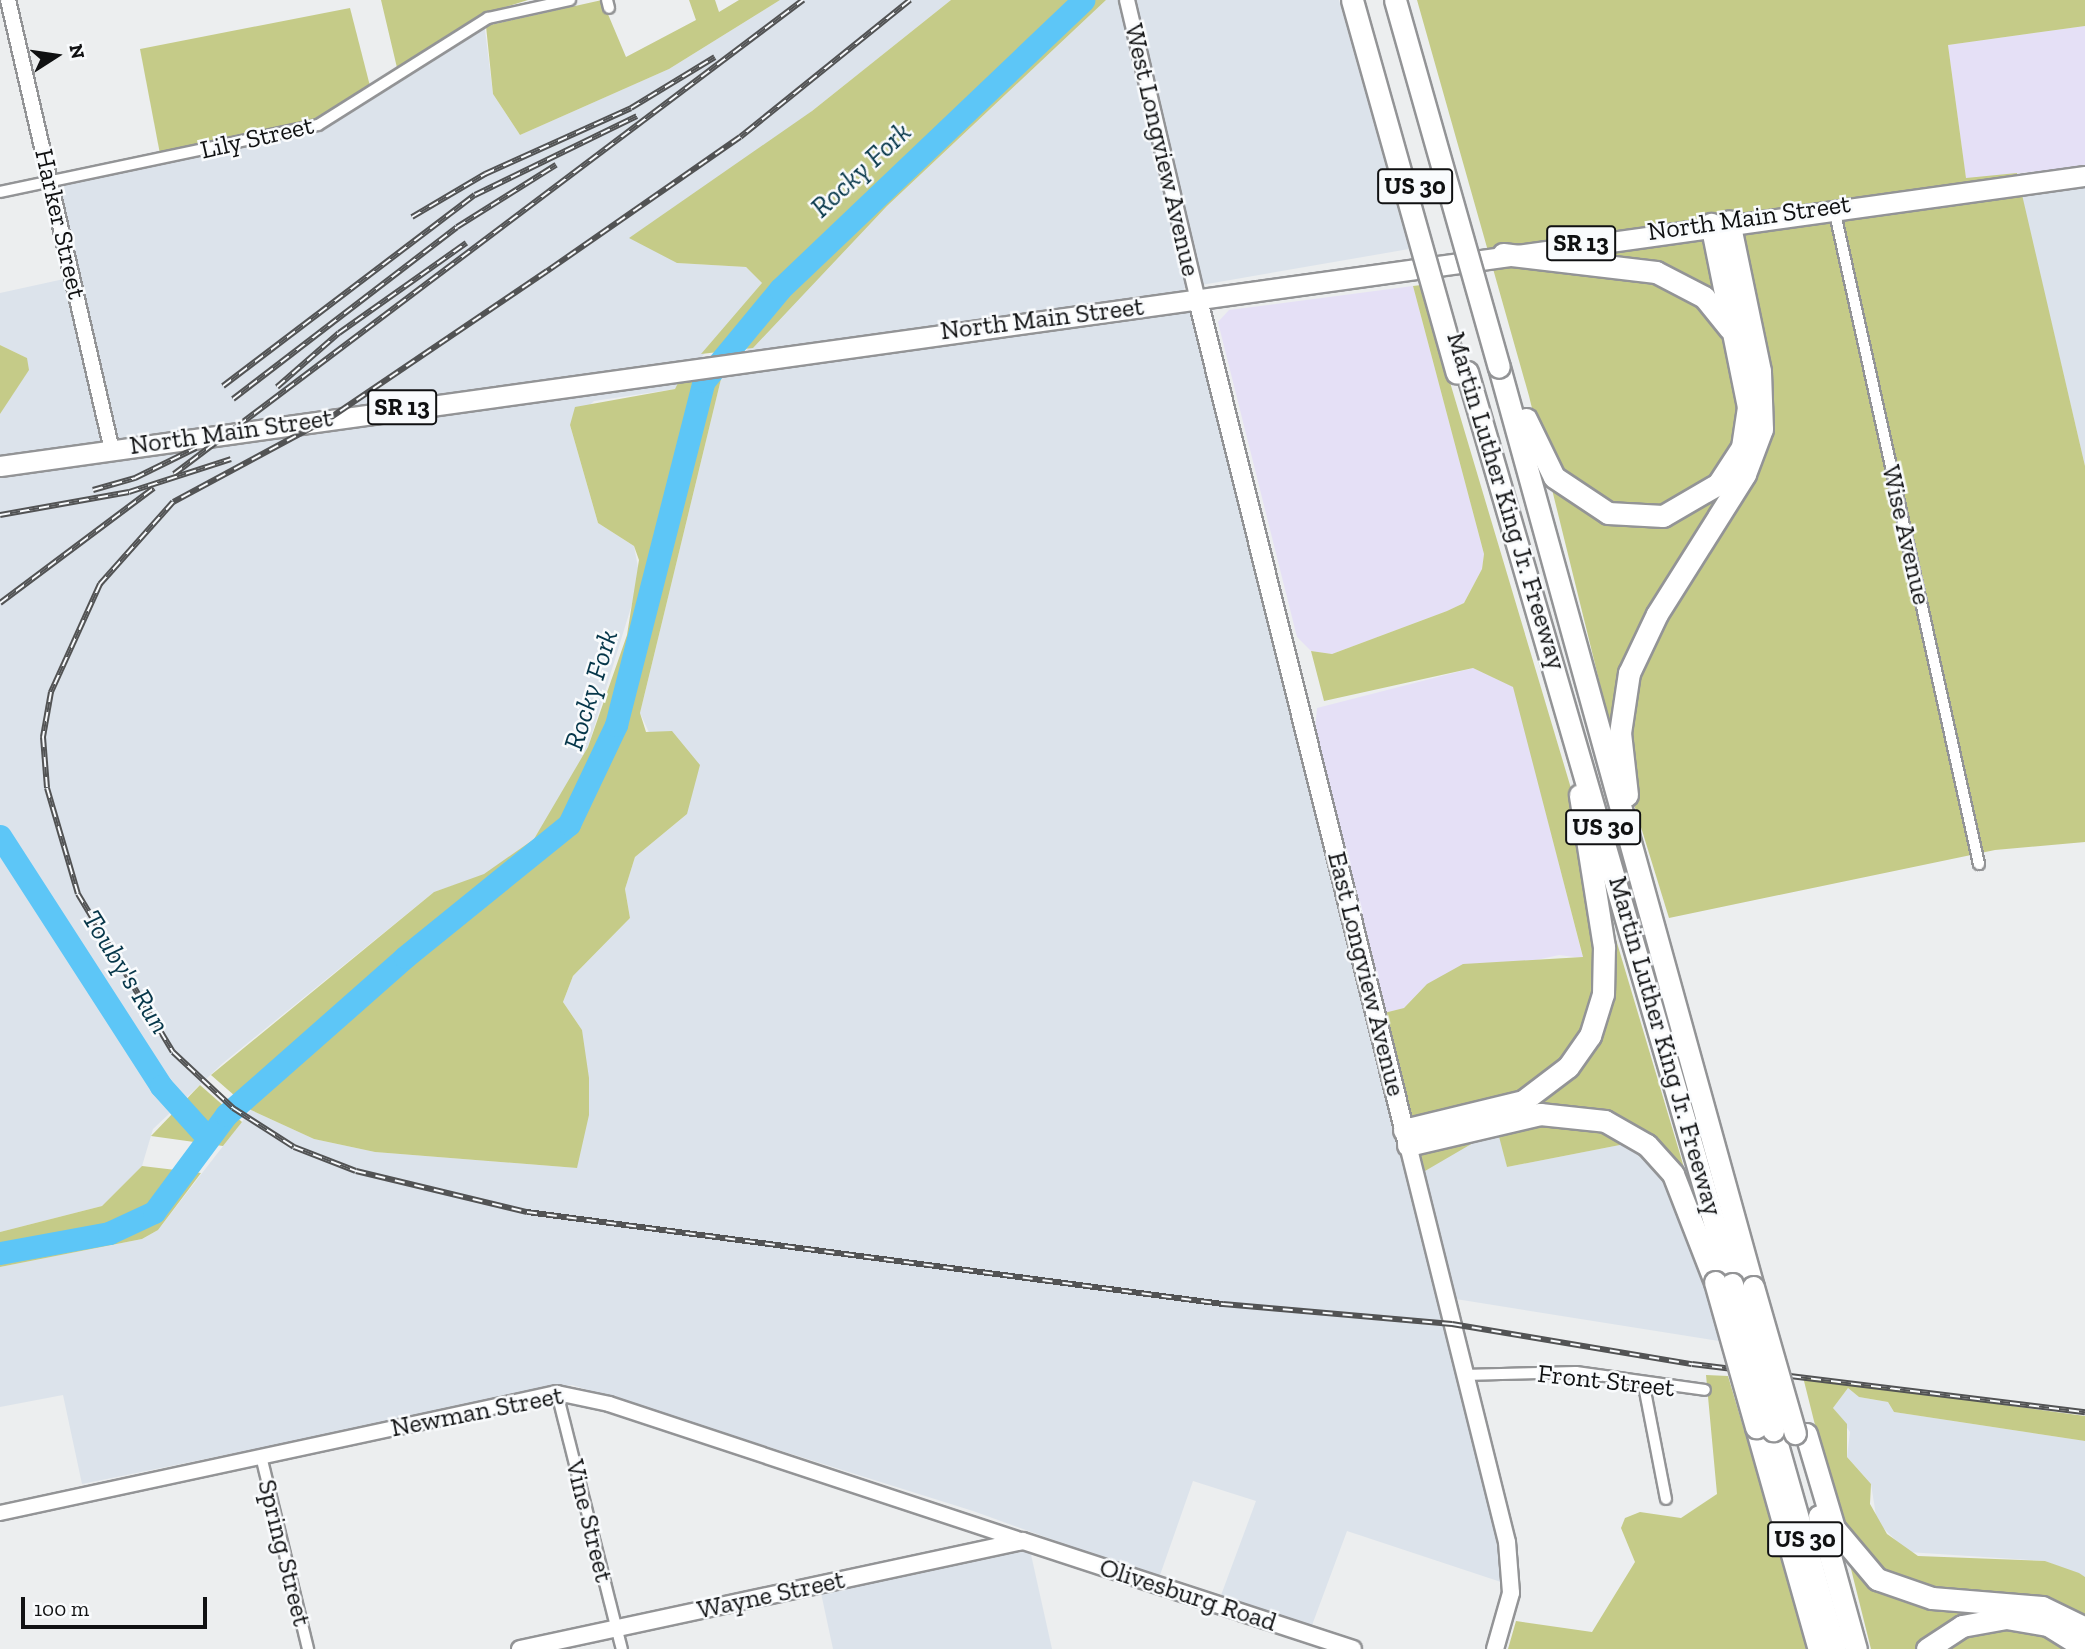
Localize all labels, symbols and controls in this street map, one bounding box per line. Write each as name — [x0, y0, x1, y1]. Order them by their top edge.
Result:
street label: West Longview Avenue — [1118, 20, 1206, 280]
north arrow — [21, 21, 91, 91]
text: N — [64, 42, 90, 61]
street label: Lily Street — [197, 110, 317, 166]
water label: Rocky Fork — [804, 115, 918, 225]
street label: Harker Street — [28, 146, 92, 302]
road number: US 30 — [1376, 166, 1454, 206]
street label: North Main Street — [1645, 188, 1853, 248]
road number: SR 13 — [1546, 223, 1616, 264]
street label: North Main Street — [938, 291, 1146, 347]
street label: Martin Luther King Jr. Freeway — [1440, 328, 1572, 674]
road number: SR 13 — [367, 386, 437, 428]
street label: North Main Street — [127, 402, 335, 462]
street label: Wise Avenue — [1875, 462, 1937, 608]
water label: Rocky Fork — [557, 626, 625, 754]
road number: US 30 — [1564, 806, 1642, 848]
street label: East Longview Avenue — [1320, 848, 1412, 1100]
street label: Martin Luther King Jr. Freeway — [1601, 872, 1729, 1220]
water label: Touby's Run — [75, 904, 177, 1040]
street label: Front Street — [1536, 1358, 1676, 1404]
street label: Newman Street — [388, 1380, 566, 1444]
street label: Vine Street — [559, 1457, 619, 1585]
street label: Spring Street — [251, 1476, 317, 1630]
road number: US 30 — [1766, 1518, 1843, 1560]
street label: Olivesburg Road — [1096, 1552, 1280, 1638]
street label: Wayne Street — [694, 1564, 848, 1626]
scale bar — [24, 1582, 210, 1626]
text: 100 m — [34, 1596, 89, 1621]

